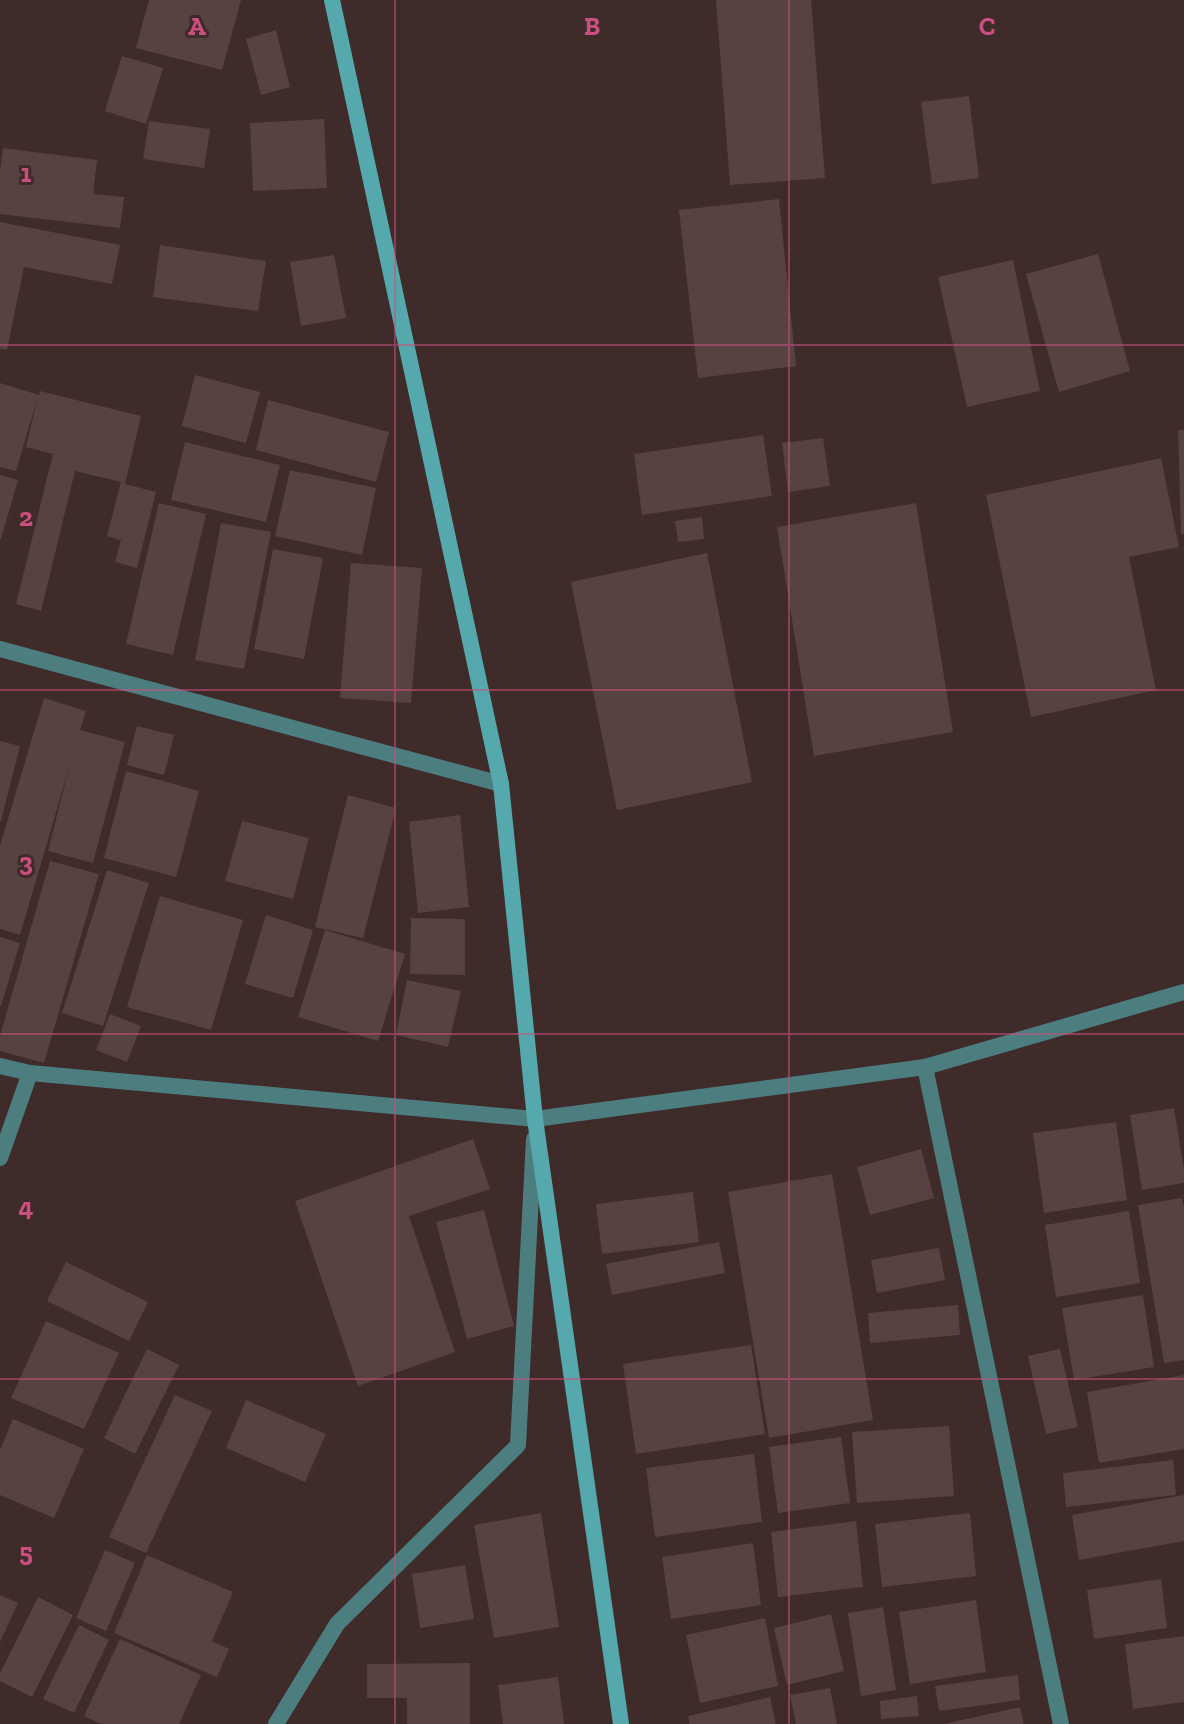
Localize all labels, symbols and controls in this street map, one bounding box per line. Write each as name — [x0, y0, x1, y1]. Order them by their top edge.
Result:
text: A — [188, 10, 206, 42]
text: B — [584, 10, 600, 42]
text: C — [979, 10, 995, 42]
text: 1 — [21, 157, 32, 189]
text: 2 — [19, 501, 33, 533]
text: 3 — [19, 846, 33, 878]
text: 4 — [19, 1191, 34, 1223]
text: 5 — [19, 1536, 33, 1568]

